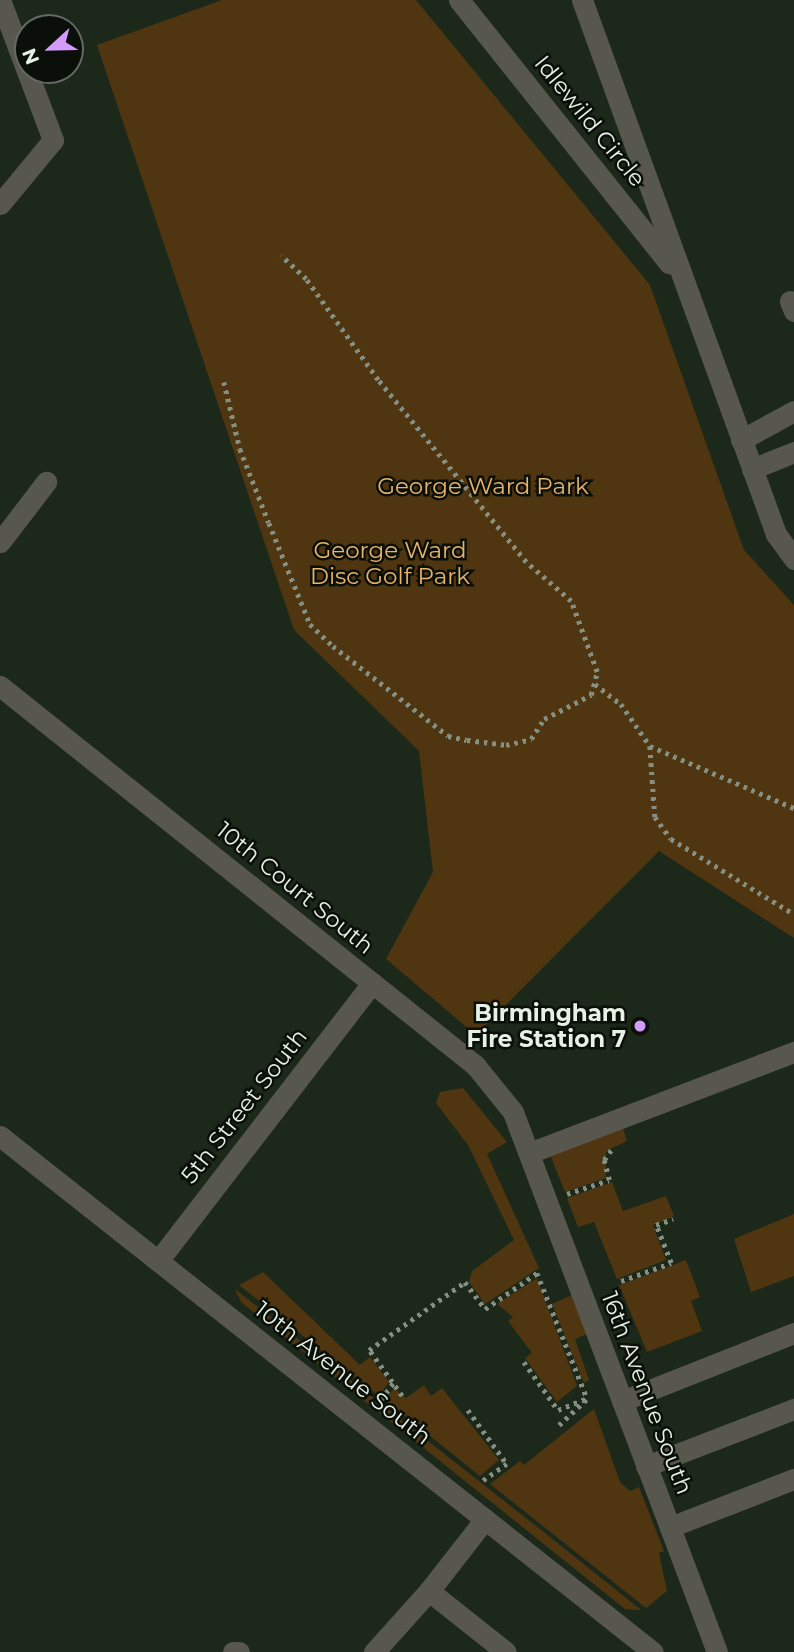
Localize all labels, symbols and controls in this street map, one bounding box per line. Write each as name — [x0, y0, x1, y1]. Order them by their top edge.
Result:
north arrow — [14, 14, 84, 84]
text: N — [17, 45, 44, 68]
street label: Idlewild Circle — [529, 50, 651, 192]
park label: George Ward Park — [377, 472, 589, 500]
park label: George Ward Disc Golf Park — [310, 536, 470, 590]
street label: 10th Court South — [211, 816, 379, 960]
place label: Birmingham Fire Station 7 — [467, 999, 626, 1053]
marker: Birmingham Fire Station 7 — [632, 1018, 648, 1034]
street label: 5th Street South — [175, 1023, 313, 1189]
street label: 16th Avenue South — [596, 1288, 698, 1498]
street label: 10th Avenue South — [249, 1296, 437, 1450]

